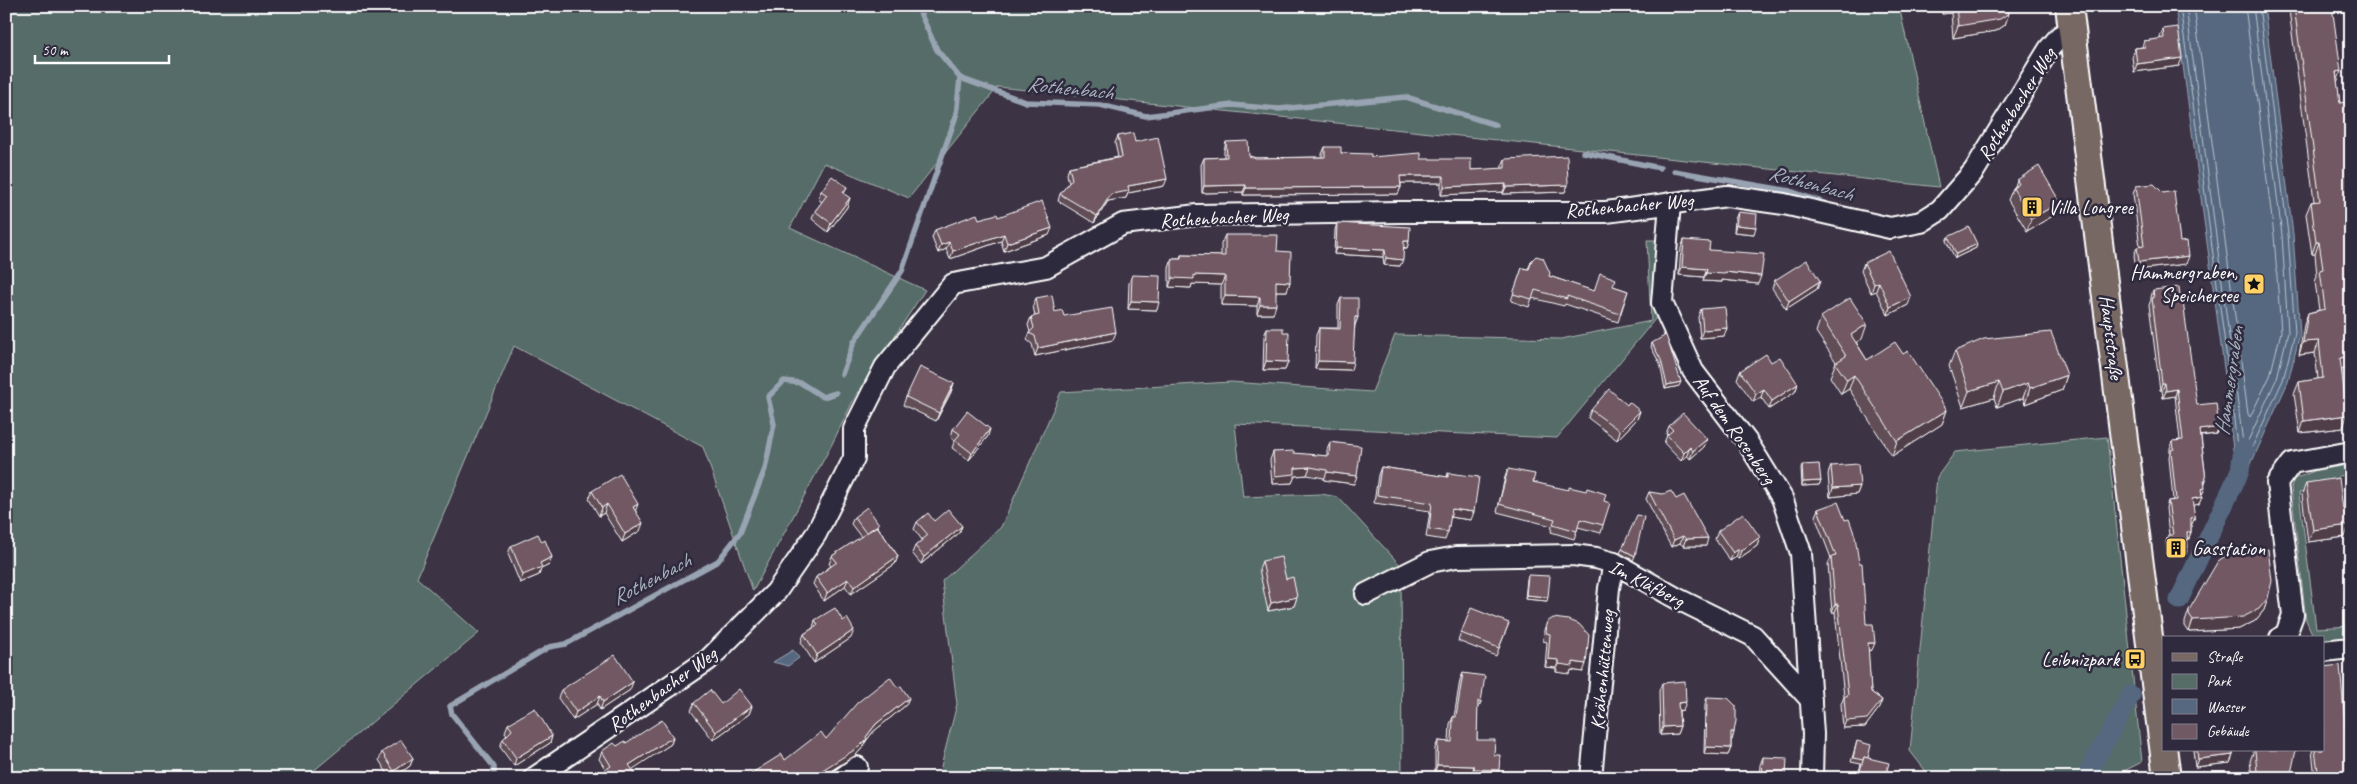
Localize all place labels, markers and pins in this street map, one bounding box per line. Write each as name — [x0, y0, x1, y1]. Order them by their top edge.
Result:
building icon: Villa Longree — [2020, 195, 2044, 219]
place label: Villa Longree — [2048, 195, 2135, 220]
place label: Hammergraben, Speichersee — [2130, 260, 2239, 308]
place icon: Hammergraben, Speichersee — [2242, 272, 2266, 296]
building icon: Gasstation — [2164, 536, 2188, 560]
place label: Gasstation — [2192, 536, 2266, 561]
place label: Leibnizpark — [2042, 647, 2121, 672]
bus stop icon: Leibnizpark — [2123, 647, 2147, 671]

